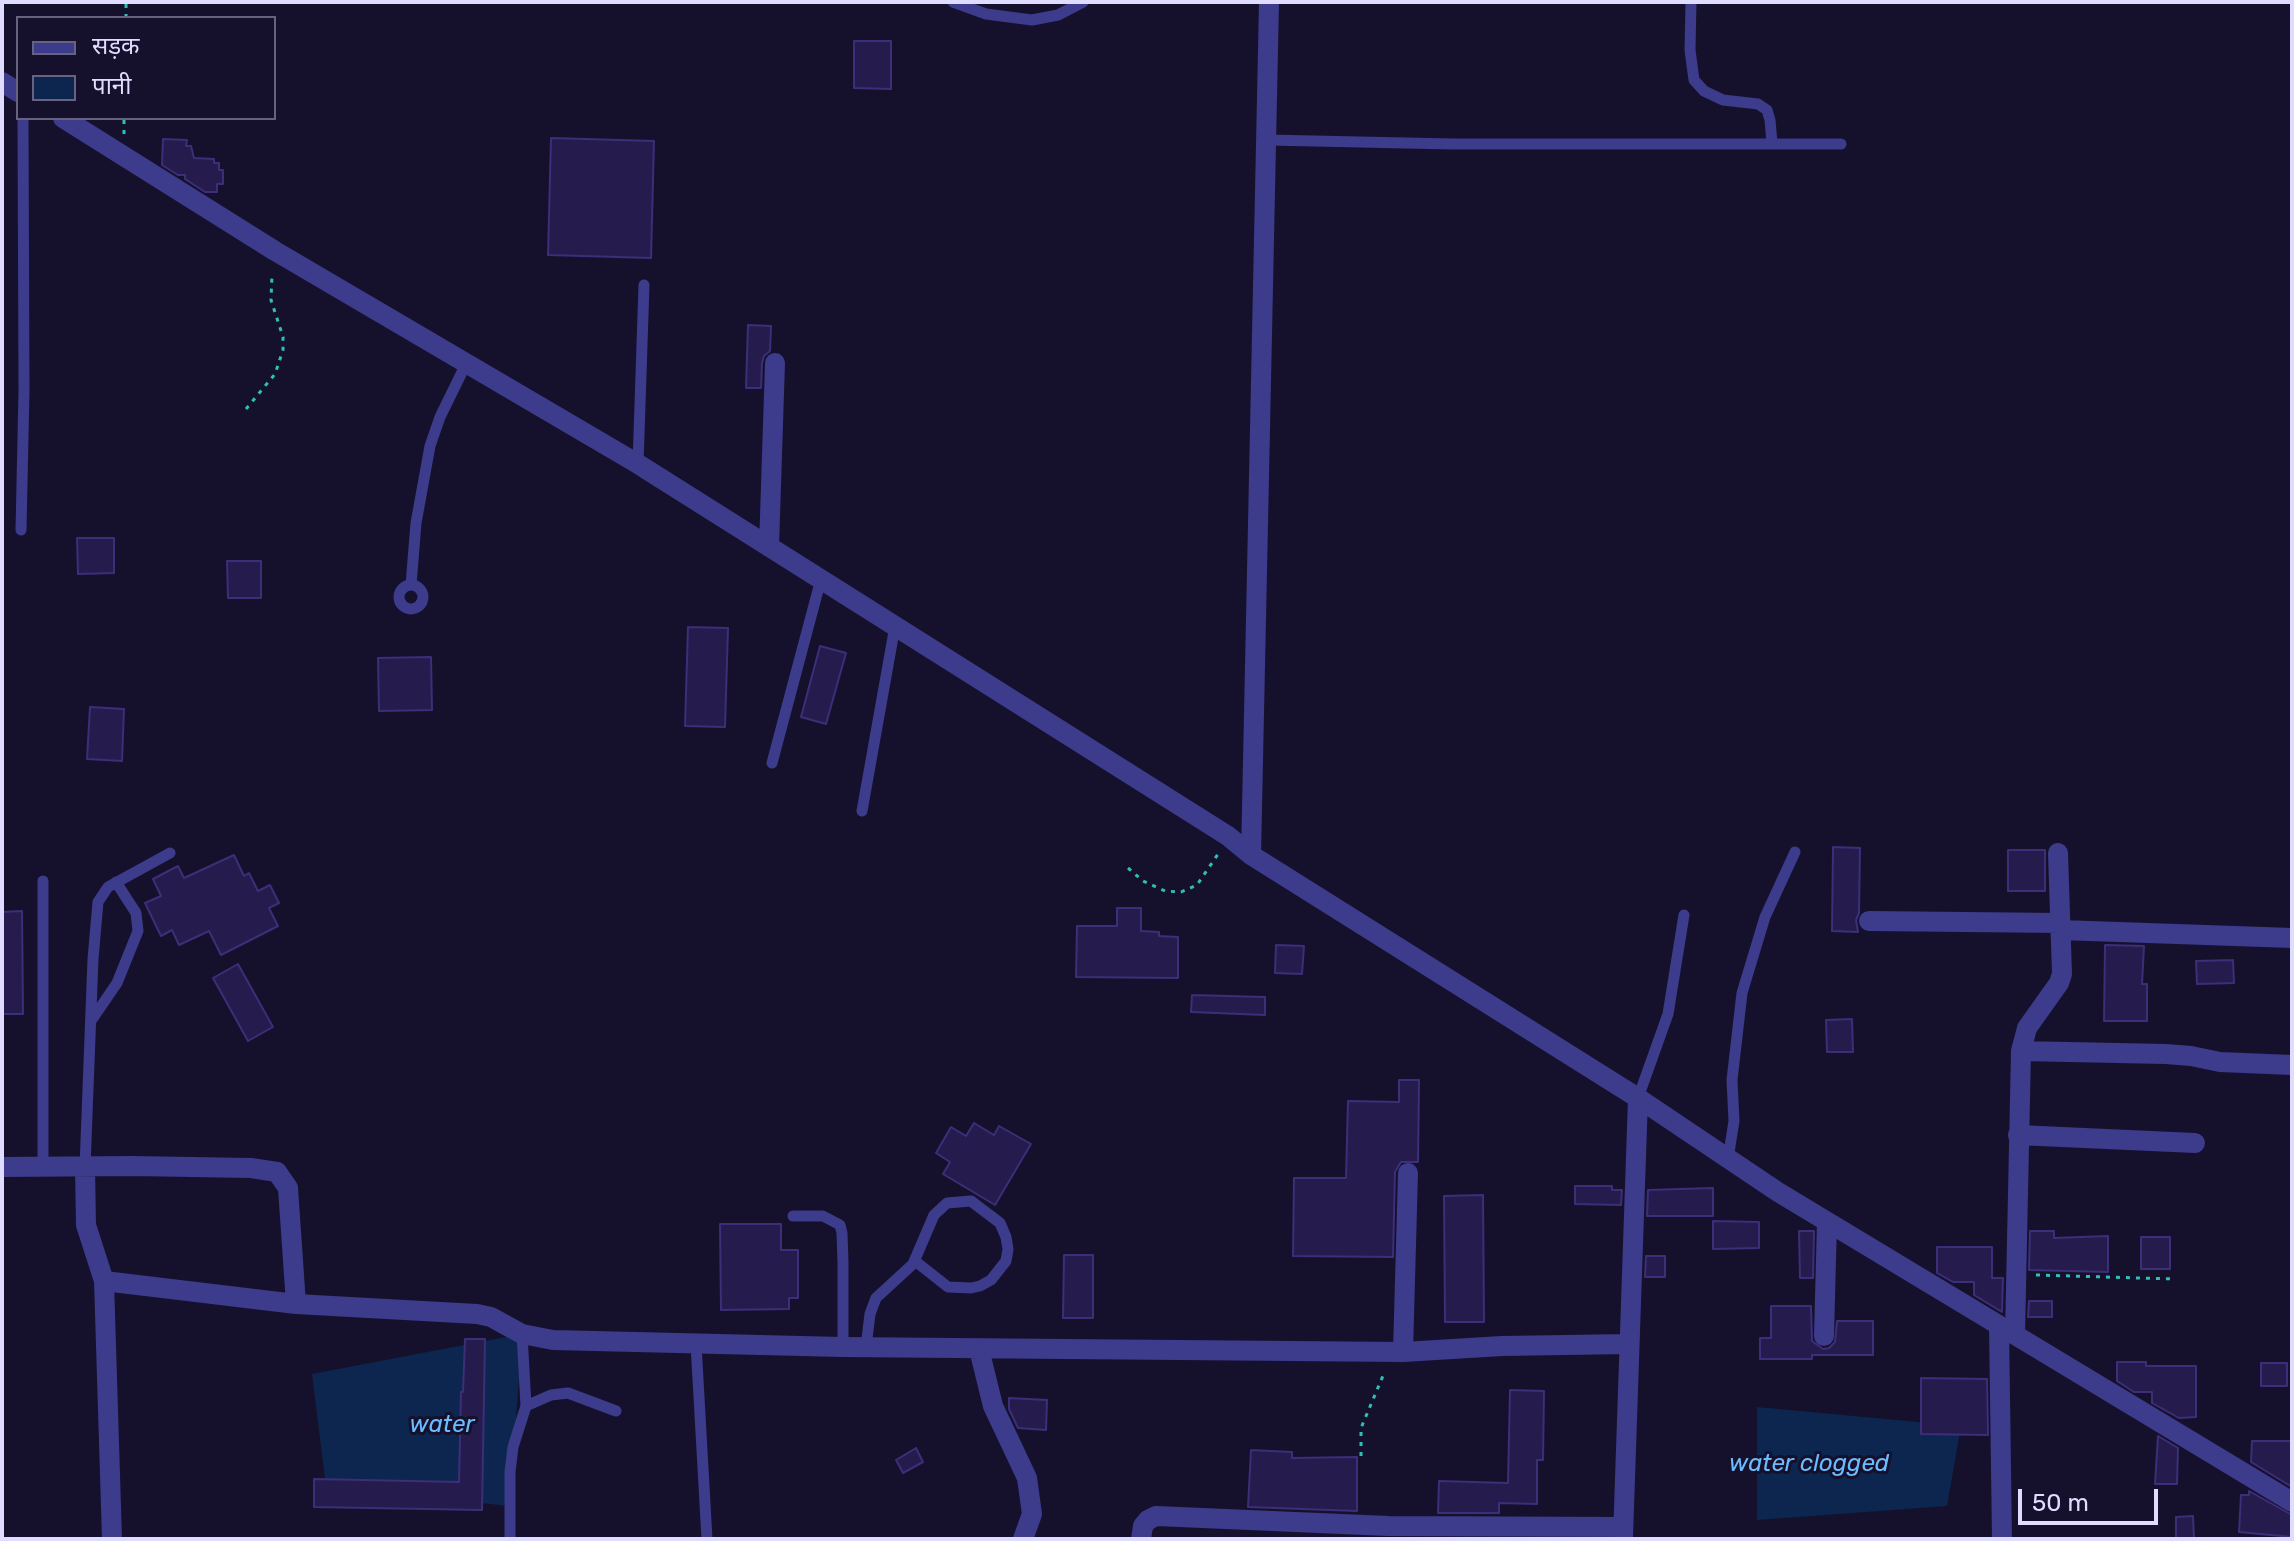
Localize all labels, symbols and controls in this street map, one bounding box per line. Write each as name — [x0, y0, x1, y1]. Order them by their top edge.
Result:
legend — [16, 16, 276, 120]
text: सड़क — [92, 32, 140, 60]
text: पानी — [92, 72, 131, 100]
water label: water — [409, 1411, 475, 1439]
water label: water clogged — [1729, 1450, 1889, 1478]
scale bar — [2022, 1473, 2162, 1523]
text: 50 m — [2032, 1489, 2089, 1517]

